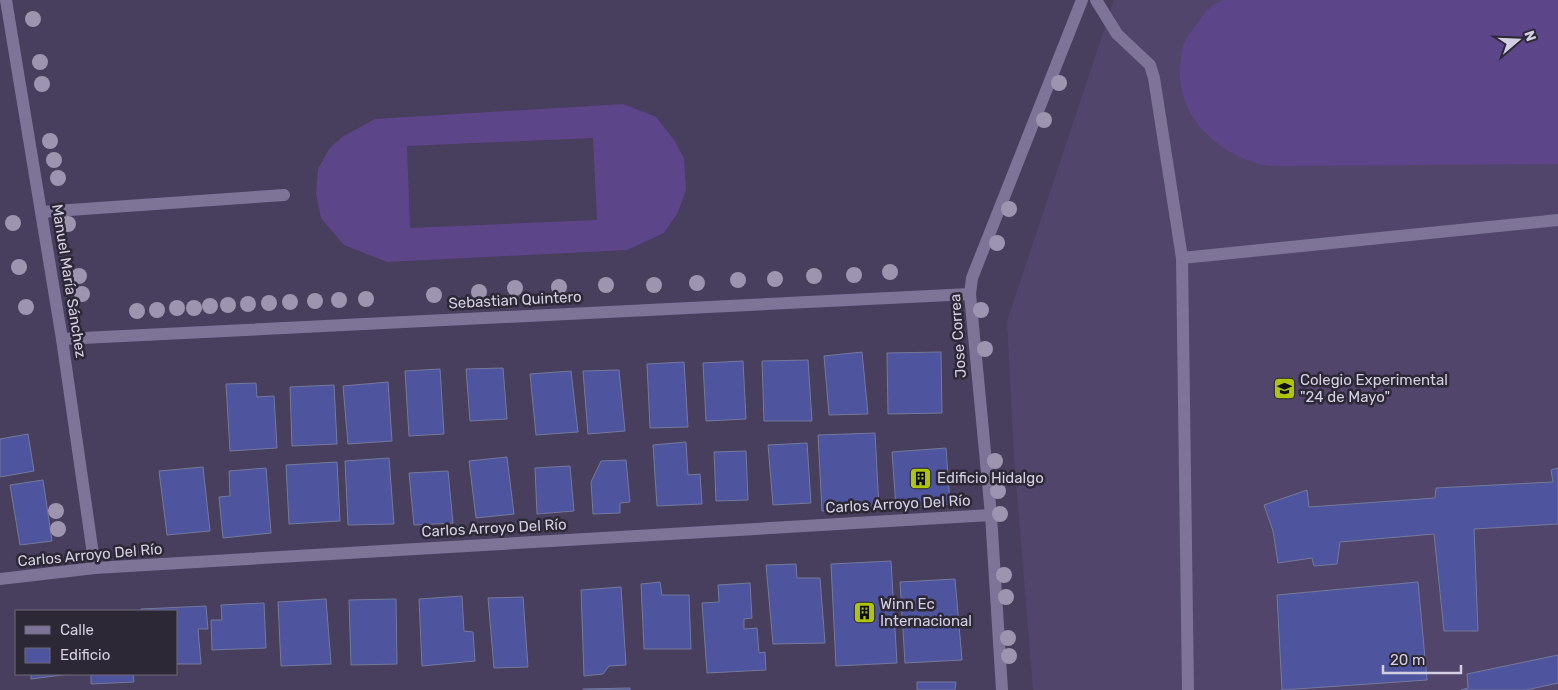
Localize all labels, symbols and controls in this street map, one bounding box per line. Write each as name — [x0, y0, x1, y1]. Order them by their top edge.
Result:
north arrow — [1493, 15, 1543, 65]
text: N — [1520, 28, 1539, 43]
street label: Manuel María Sánchez — [48, 203, 90, 360]
street label: Sebastian Quintero — [448, 288, 582, 312]
street label: Jose Correa — [946, 293, 970, 379]
place label: Colegio Experimental "24 de Mayo" — [1300, 371, 1448, 406]
school or university icon: Colegio Experimental "24 de Mayo" — [1272, 377, 1296, 401]
building icon: Edificio Hidalgo — [909, 466, 933, 490]
place label: Edificio Hidalgo — [937, 469, 1044, 487]
street label: Carlos Arroyo Del Río — [825, 491, 971, 517]
street label: Carlos Arroyo Del Río — [421, 515, 567, 541]
street label: Carlos Arroyo Del Río — [17, 540, 163, 570]
place label: Winn Ec Internacional — [880, 595, 972, 630]
building icon: Winn Ec Internacional — [852, 601, 876, 625]
legend — [15, 610, 178, 675]
text: Calle — [60, 621, 94, 639]
scale bar — [1383, 642, 1460, 674]
text: Edificio — [60, 646, 110, 664]
text: 20 m — [1390, 651, 1425, 669]

